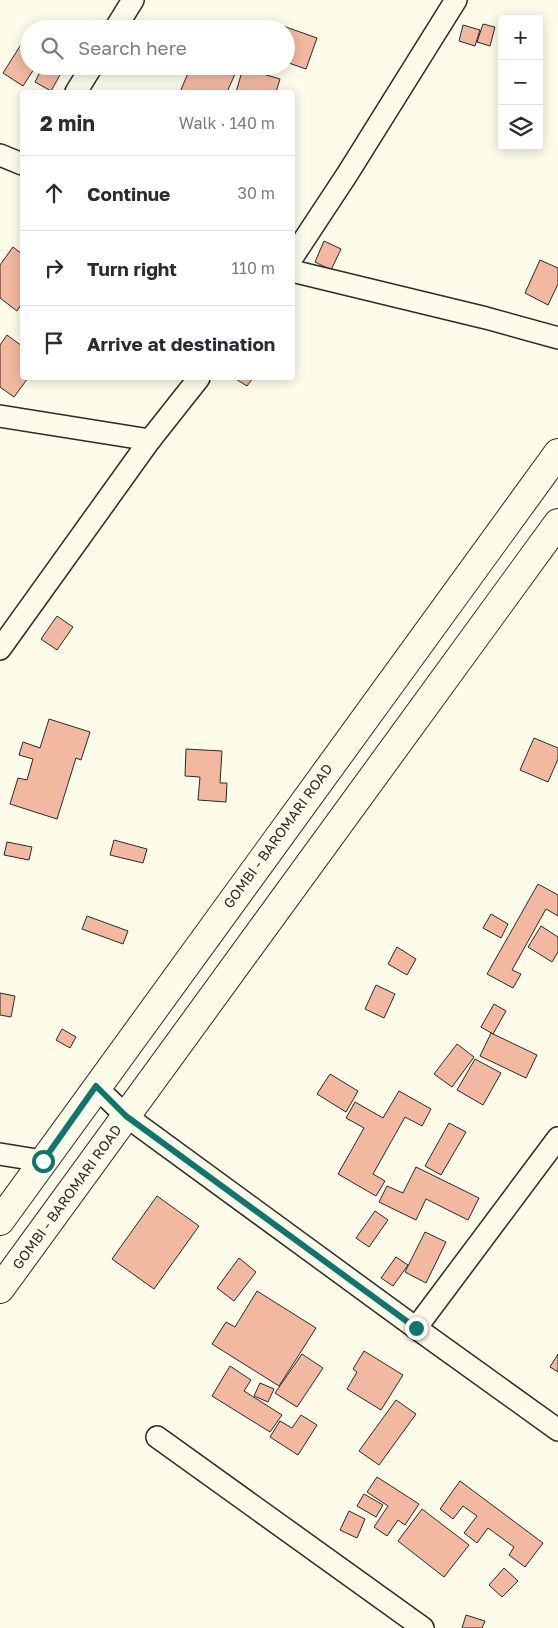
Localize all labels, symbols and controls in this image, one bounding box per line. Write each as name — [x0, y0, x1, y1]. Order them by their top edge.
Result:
map controls — [498, 15, 543, 150]
button: + — [498, 15, 543, 60]
search box — [20, 20, 295, 75]
icon: search — [38, 34, 66, 62]
text: Search here — [78, 36, 187, 59]
button: − — [498, 60, 543, 105]
button: layers — [498, 105, 543, 150]
text: 2 min — [40, 110, 95, 136]
text: Walk · 140 m — [179, 113, 275, 133]
icon: ahead — [40, 179, 68, 207]
text: Continue — [87, 182, 170, 205]
text: 30 m — [238, 183, 275, 203]
icon: right — [40, 254, 68, 282]
text: Turn right — [87, 257, 177, 280]
text: 110 m — [231, 258, 275, 278]
icon: arrive — [40, 329, 68, 357]
text: Arrive at destination — [87, 332, 275, 355]
street label: GOMBI - BAROMARI ROAD — [219, 760, 336, 911]
street label: GOMBI - BAROMARI ROAD — [8, 1121, 125, 1272]
route start — [32, 1150, 55, 1173]
route end — [405, 1317, 428, 1340]

